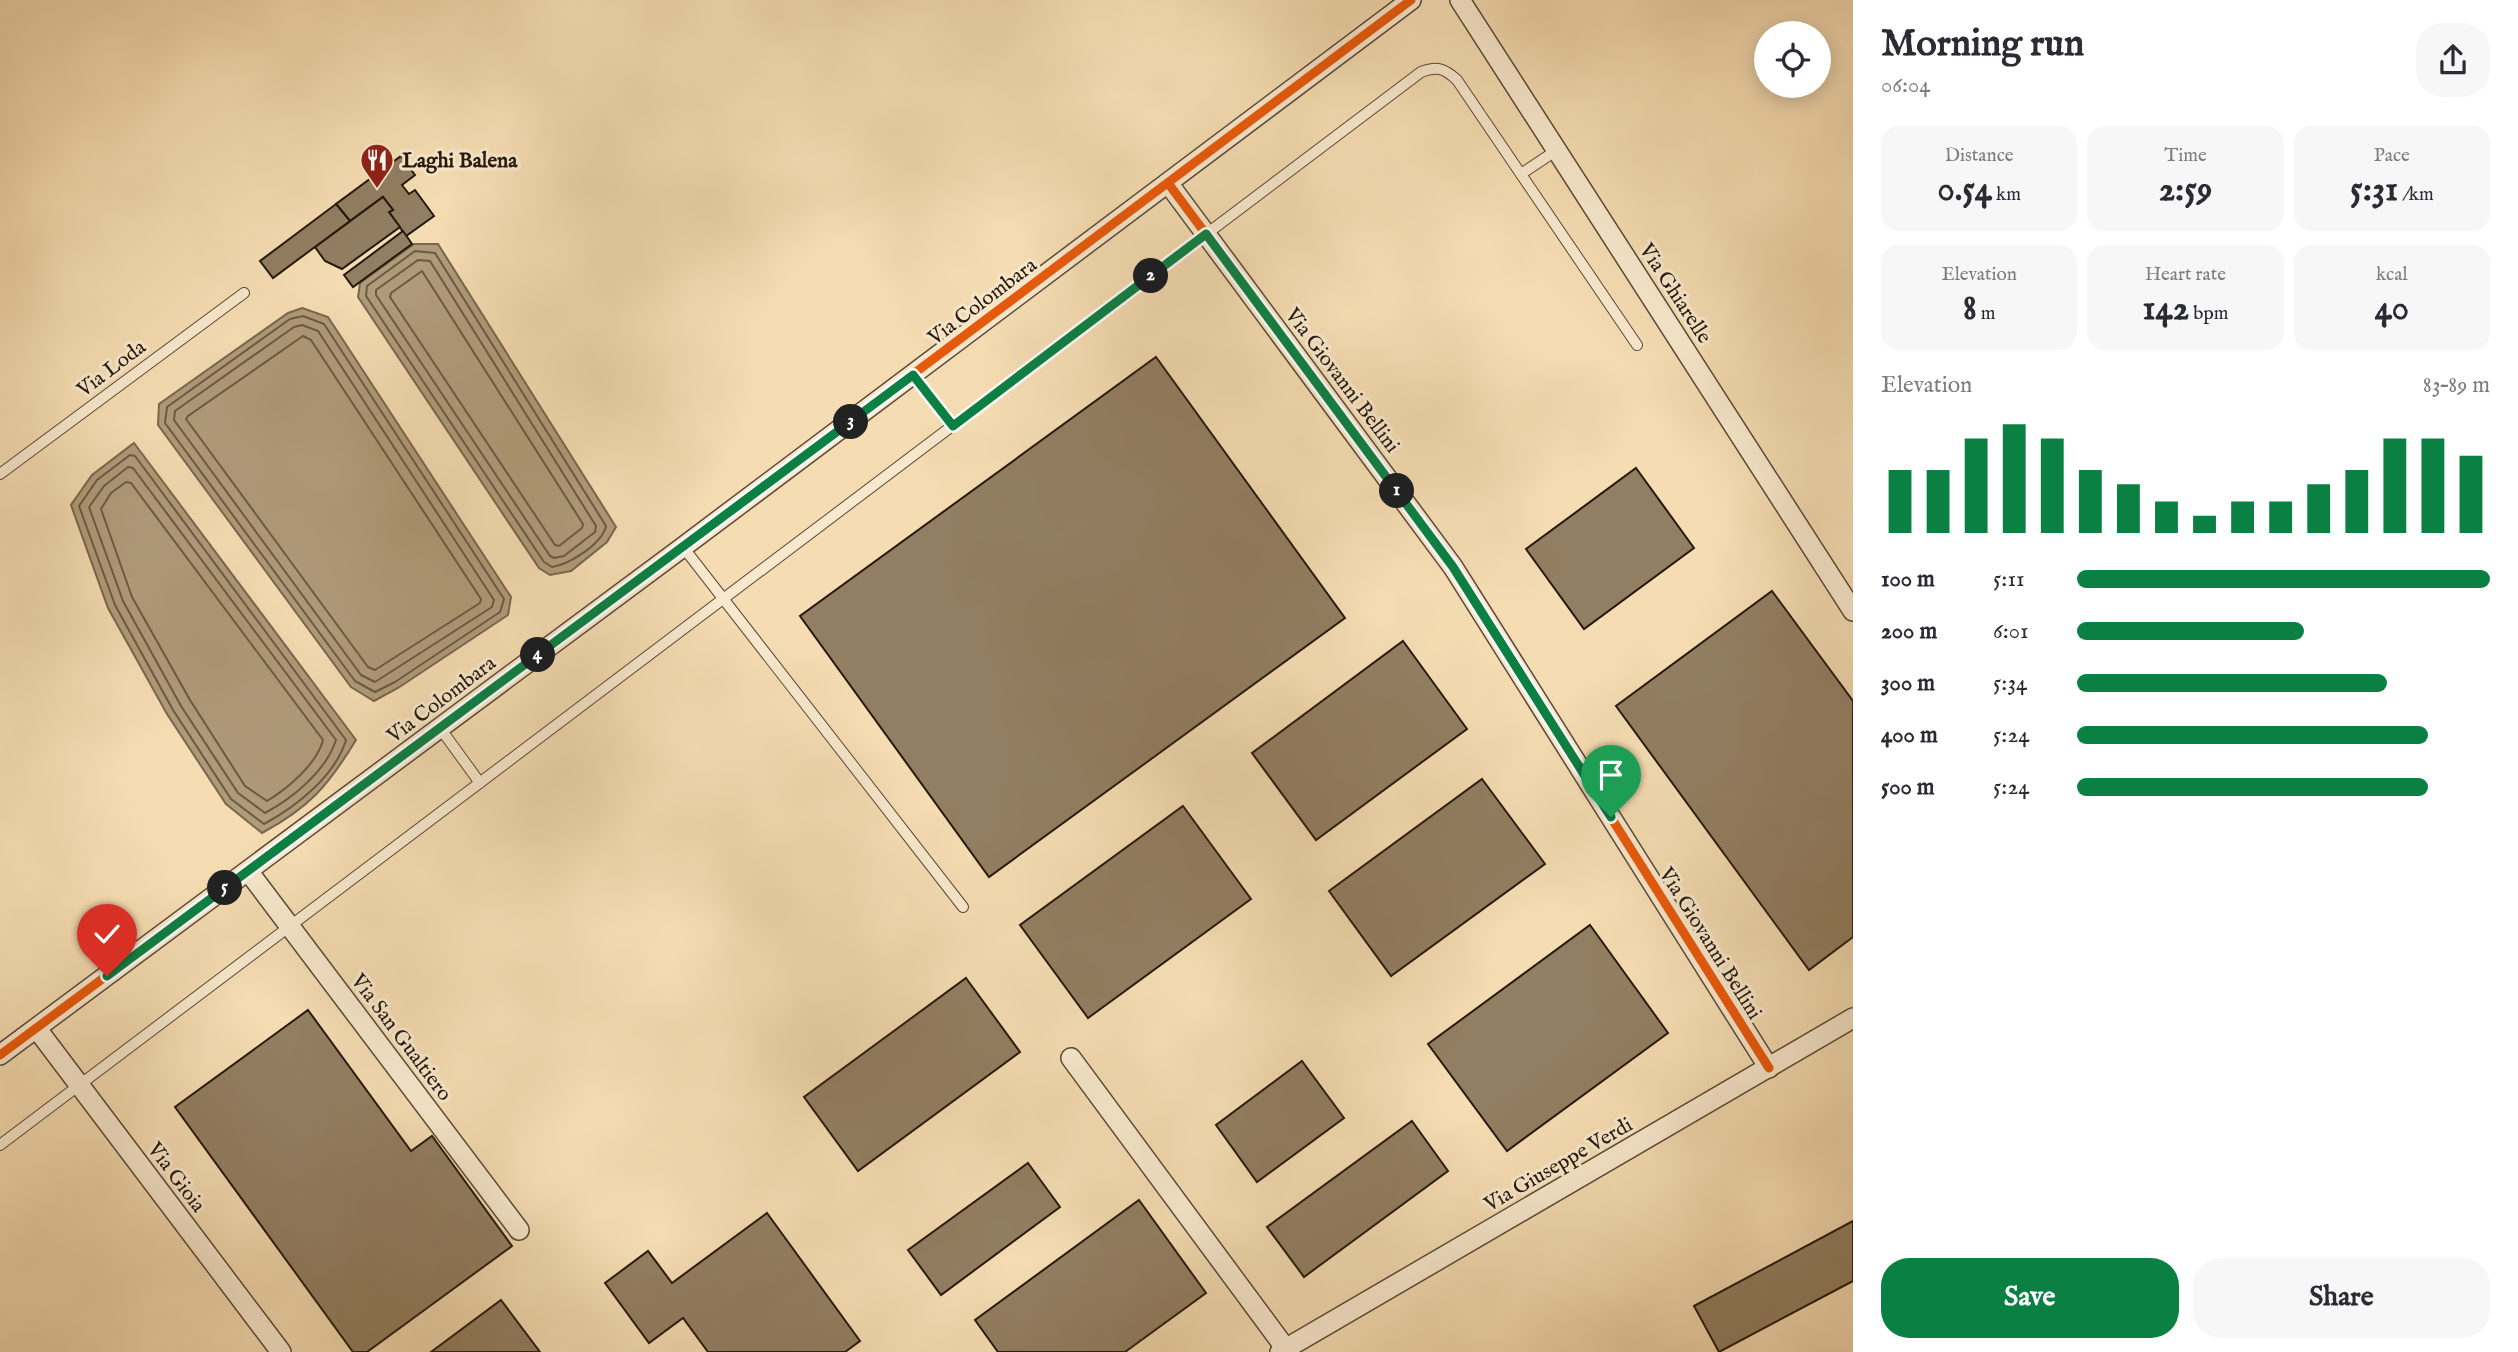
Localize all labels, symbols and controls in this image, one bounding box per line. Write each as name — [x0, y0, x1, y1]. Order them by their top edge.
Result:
map controls — [1754, 21, 1831, 98]
button: locate — [1754, 21, 1831, 98]
text: Morning run — [1881, 21, 2084, 69]
button: share — [2416, 23, 2490, 97]
text: 06:04 — [1881, 71, 1931, 100]
restaurant icon: Laghi Balena — [358, 141, 396, 190]
text: Distance — [1945, 144, 2014, 168]
text: Time — [2164, 144, 2207, 168]
text: Pace — [2374, 144, 2410, 168]
place label: Laghi Balena — [402, 148, 518, 175]
text: 0.54 — [1937, 168, 1992, 213]
text: 2:59 — [2159, 168, 2212, 213]
text: 5:31 — [2350, 168, 2398, 213]
text: km — [1992, 183, 2021, 207]
text: /km — [2398, 183, 2434, 207]
street label: Via Ghiarelle — [1632, 238, 1717, 349]
street label: Via Colombara — [922, 252, 1043, 353]
pin: 2 — [1134, 258, 1168, 294]
text: 2 — [1146, 263, 1155, 287]
text: Elevation — [1941, 263, 2017, 287]
text: Heart rate — [2145, 263, 2226, 287]
text: kcal — [2376, 263, 2408, 287]
text: 8 — [1963, 287, 1977, 332]
text: 142 — [2143, 287, 2189, 332]
text: 40 — [2375, 287, 2409, 332]
street label: Via Giovanni Bellini — [1278, 302, 1405, 459]
text: m — [1977, 302, 1995, 326]
text: bpm — [2189, 302, 2228, 326]
street label: Via Loda — [71, 334, 153, 405]
text: Elevation — [1881, 371, 1972, 400]
text: 83–89 m — [2423, 371, 2490, 400]
pin: 3 — [834, 404, 868, 440]
text: 3 — [847, 409, 854, 433]
pin: 1 — [1380, 474, 1414, 508]
text: 1 — [1393, 478, 1400, 502]
text: 100 m — [1881, 565, 1935, 594]
text: 5:11 — [1993, 565, 2025, 594]
text: 200 m — [1881, 617, 1937, 646]
text: 6:01 — [1993, 617, 2029, 646]
pin: 4 — [520, 638, 556, 672]
text: 4 — [533, 642, 542, 666]
street label: Via Colombara — [381, 650, 502, 751]
text: 300 m — [1881, 669, 1935, 698]
text: 5:34 — [1993, 669, 2027, 698]
text: 400 m — [1881, 721, 1938, 750]
text: 5:24 — [1993, 721, 2029, 750]
pin — [1581, 745, 1641, 817]
icon: arrive — [1592, 756, 1630, 794]
text: 500 m — [1881, 773, 1935, 802]
text: 5:24 — [1993, 773, 2029, 802]
street label: Via Giovanni Bellini — [1651, 862, 1767, 1025]
pin: 5 — [208, 870, 243, 906]
text: 5 — [221, 875, 228, 899]
pin — [77, 904, 137, 976]
icon: check — [88, 915, 126, 953]
street label: Via San Gualtiero — [344, 968, 457, 1107]
street label: Via Giuseppe Verdi — [1479, 1112, 1638, 1219]
street label: Via Gioia — [140, 1137, 212, 1219]
button: Save — [1881, 1258, 2179, 1338]
button: Share — [2193, 1258, 2490, 1338]

